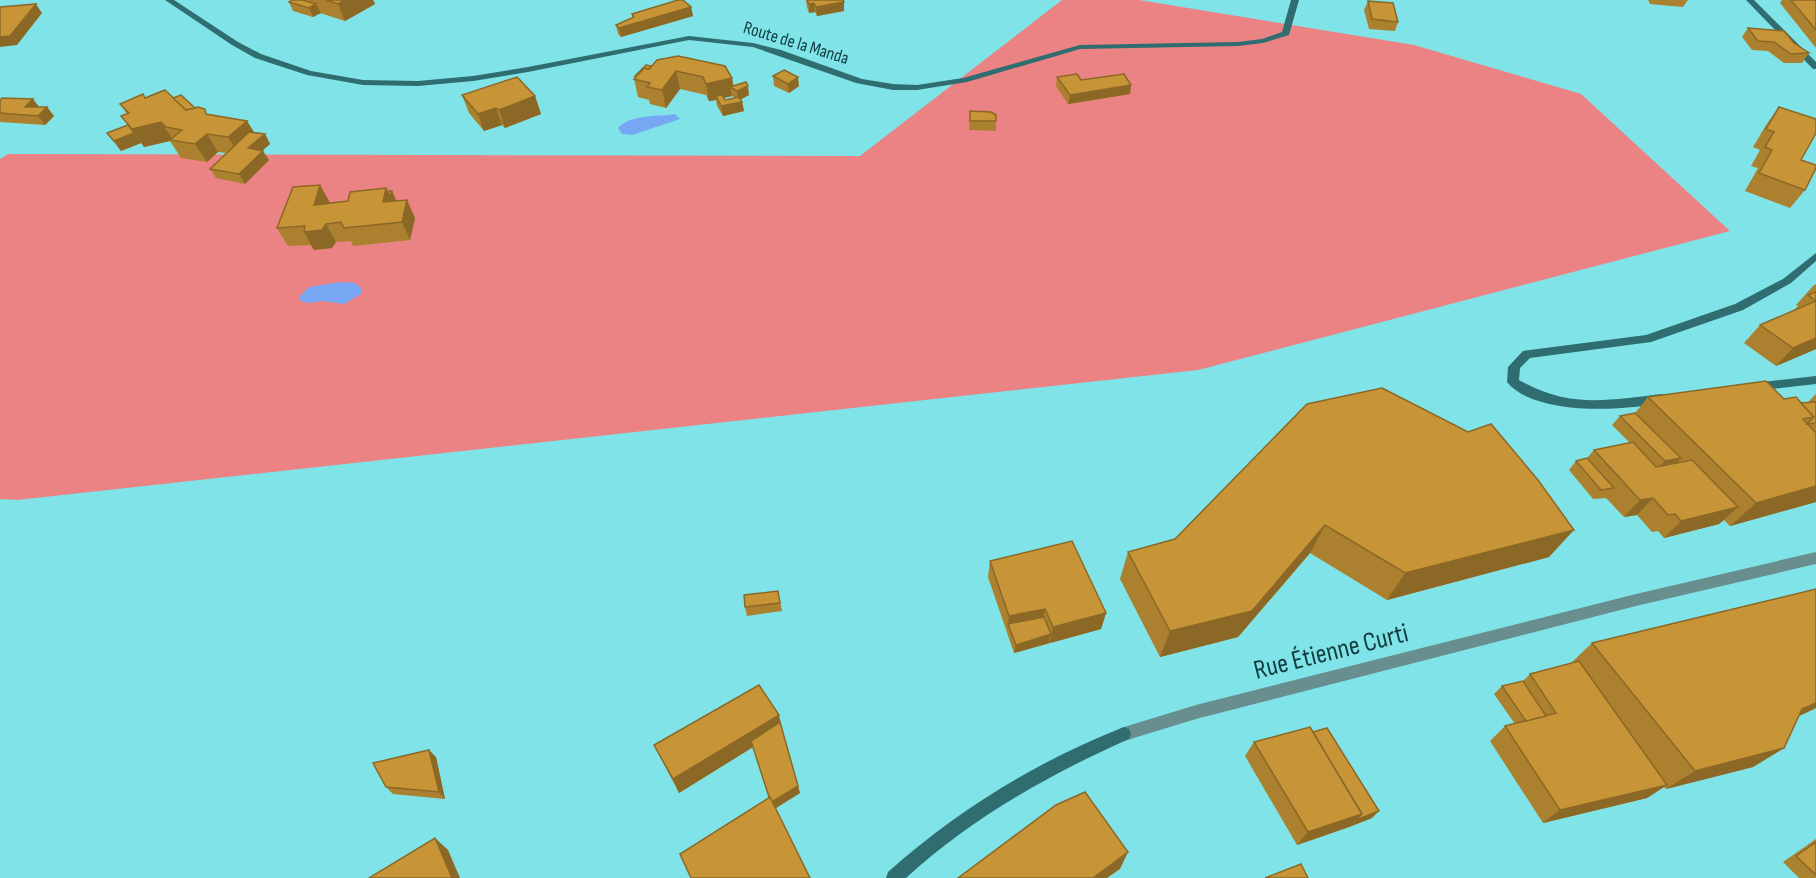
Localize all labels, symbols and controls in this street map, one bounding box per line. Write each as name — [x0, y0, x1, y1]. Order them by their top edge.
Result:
street label: Route de la Manda — [741, 17, 851, 69]
street label: Rue Étienne Curti — [1250, 617, 1412, 687]

